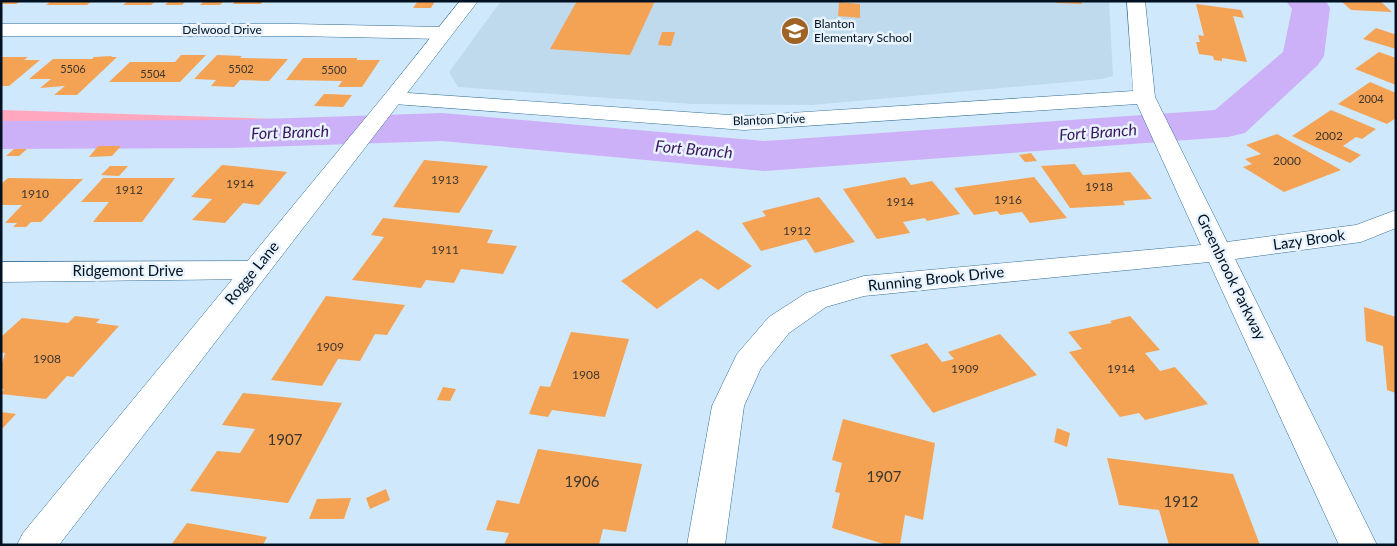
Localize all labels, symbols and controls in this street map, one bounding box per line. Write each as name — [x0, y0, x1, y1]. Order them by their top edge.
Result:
school or university icon: Blanton Elementary School — [780, 16, 810, 46]
place label: Blanton Elementary School — [814, 16, 912, 45]
street label: Delwood Drive — [182, 22, 262, 37]
house number: 5506 — [60, 62, 86, 75]
house number: 5502 — [228, 62, 254, 75]
house number: 5500 — [321, 63, 347, 76]
house number: 5504 — [140, 67, 166, 80]
house number: 2004 — [1358, 92, 1384, 105]
street label: Blanton Drive — [732, 111, 805, 128]
water label: Fort Branch — [1058, 119, 1137, 144]
water label: Fort Branch — [251, 121, 329, 142]
house number: 2002 — [1315, 128, 1343, 143]
water label: Fort Branch — [654, 136, 734, 161]
house number: 2000 — [1273, 153, 1301, 168]
house number: 1913 — [431, 172, 459, 187]
house number: 1914 — [226, 176, 254, 191]
house number: 1918 — [1085, 179, 1113, 194]
house number: 1912 — [115, 182, 143, 197]
house number: 1910 — [21, 186, 49, 201]
house number: 1916 — [994, 192, 1022, 207]
house number: 1914 — [886, 194, 914, 209]
street label: Greenbrook Parkway — [1194, 210, 1270, 343]
house number: 1912 — [783, 223, 811, 238]
street label: Lazy Brook — [1272, 225, 1346, 253]
street label: Rogge Lane — [220, 237, 282, 308]
house number: 1911 — [431, 242, 459, 257]
street label: Ridgemont Drive — [73, 261, 184, 279]
street label: Running Brook Drive — [867, 262, 1005, 294]
house number: 1909 — [316, 339, 344, 354]
house number: 1908 — [33, 351, 61, 366]
house number: 1909 — [951, 361, 979, 376]
house number: 1914 — [1107, 361, 1135, 376]
house number: 1908 — [572, 367, 600, 382]
house number: 1907 — [268, 430, 303, 448]
house number: 1907 — [867, 467, 902, 485]
house number: 1906 — [565, 472, 600, 490]
house number: 1912 — [1164, 492, 1198, 510]

